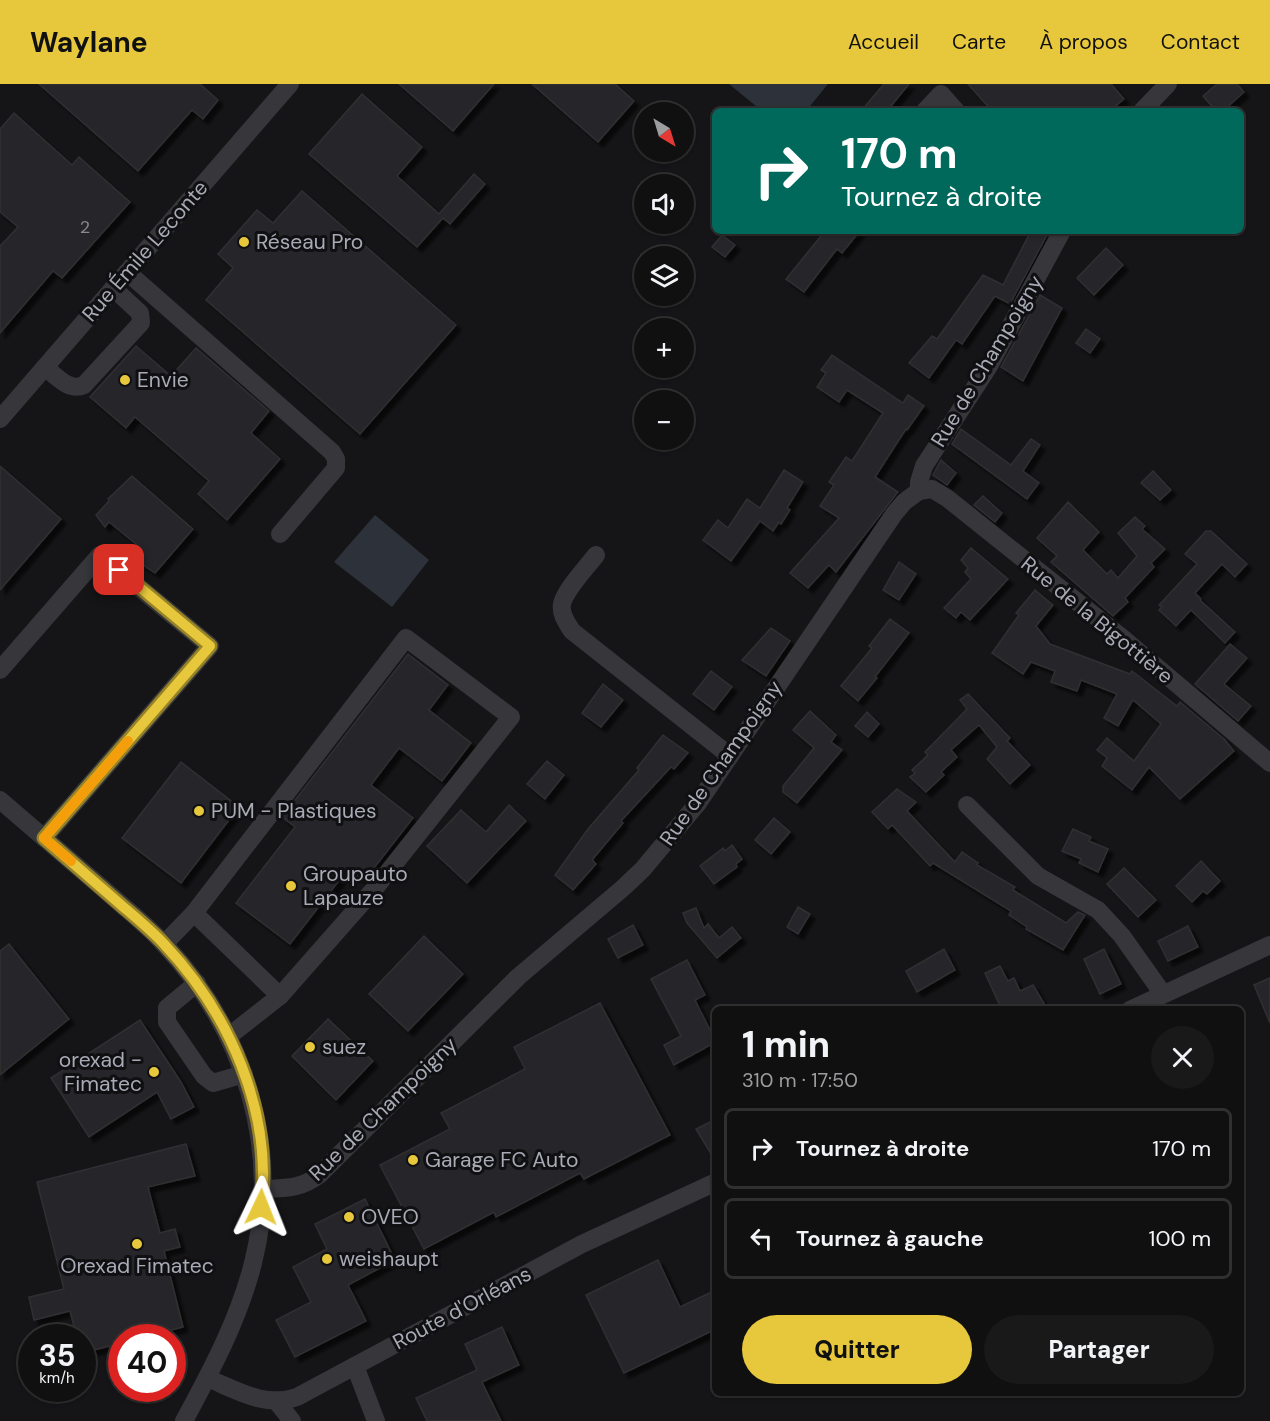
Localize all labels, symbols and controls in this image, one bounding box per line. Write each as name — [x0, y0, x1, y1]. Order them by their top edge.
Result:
text: Waylane — [30, 24, 148, 61]
text: Accueil — [848, 28, 919, 56]
text: Carte — [952, 28, 1006, 56]
text: À propos — [1039, 28, 1128, 56]
text: Contact — [1161, 28, 1240, 56]
north arrow — [634, 102, 694, 162]
map controls — [634, 102, 694, 450]
text: 170 m — [841, 126, 958, 181]
icon: right — [742, 132, 820, 210]
street label: Rue Émile Leconte — [76, 174, 214, 328]
button: sound — [634, 174, 694, 234]
text: Tournez à droite — [841, 179, 1042, 214]
house number: 2 — [80, 215, 90, 239]
place label: Réseau Pro — [256, 228, 363, 256]
marker: Réseau Pro — [237, 235, 251, 249]
button: layers — [634, 246, 694, 306]
street label: Rue de Champoigny — [925, 270, 1050, 452]
button: + — [634, 318, 694, 378]
place label: Envie — [137, 366, 189, 394]
marker: Envie — [118, 373, 132, 387]
button: − — [634, 390, 694, 450]
pin — [93, 544, 144, 595]
street label: Rue de la Bigottière — [1015, 550, 1179, 690]
icon: arrive — [102, 553, 135, 586]
street label: Rue de Champoigny — [653, 675, 789, 851]
place label: PUM - Plastiques — [211, 797, 376, 825]
marker: PUM - Plastiques — [192, 804, 206, 818]
place label: Groupauto Lapauze — [303, 860, 408, 912]
marker: Groupauto Lapauze — [284, 879, 298, 893]
text: 1 min — [742, 1021, 830, 1068]
button: close — [1151, 1026, 1214, 1089]
street label: Rue de Champoigny — [303, 1031, 463, 1187]
place label: suez — [322, 1033, 366, 1061]
marker: suez — [303, 1040, 317, 1054]
place label: orexad - Fimatec — [59, 1046, 142, 1098]
marker: orexad - Fimatec — [147, 1065, 161, 1079]
text: 310 m · 17:50 — [742, 1067, 858, 1093]
icon: right — [745, 1132, 778, 1165]
text: Tournez à droite — [796, 1134, 969, 1163]
text: 170 m — [1152, 1134, 1211, 1163]
place label: Garage FC Auto — [425, 1146, 578, 1174]
marker: Garage FC Auto — [406, 1153, 420, 1167]
position arrow — [229, 1175, 293, 1239]
place label: OVEO — [361, 1203, 419, 1231]
marker: OVEO — [342, 1210, 356, 1224]
icon: left — [745, 1222, 778, 1255]
text: Tournez à gauche — [796, 1224, 984, 1253]
text: 100 m — [1149, 1224, 1211, 1253]
marker: Orexad Fimatec — [130, 1237, 144, 1251]
place label: weishaupt — [339, 1245, 439, 1273]
place label: Orexad Fimatec — [60, 1252, 214, 1280]
marker: weishaupt — [320, 1252, 334, 1266]
street label: Route d'Orléans — [388, 1260, 536, 1356]
button: Quitter — [742, 1315, 972, 1384]
button: Partager — [984, 1315, 1214, 1384]
speed limit sign: 40 — [108, 1324, 186, 1402]
text: 35 — [39, 1336, 75, 1375]
text: km/h — [39, 1368, 75, 1388]

